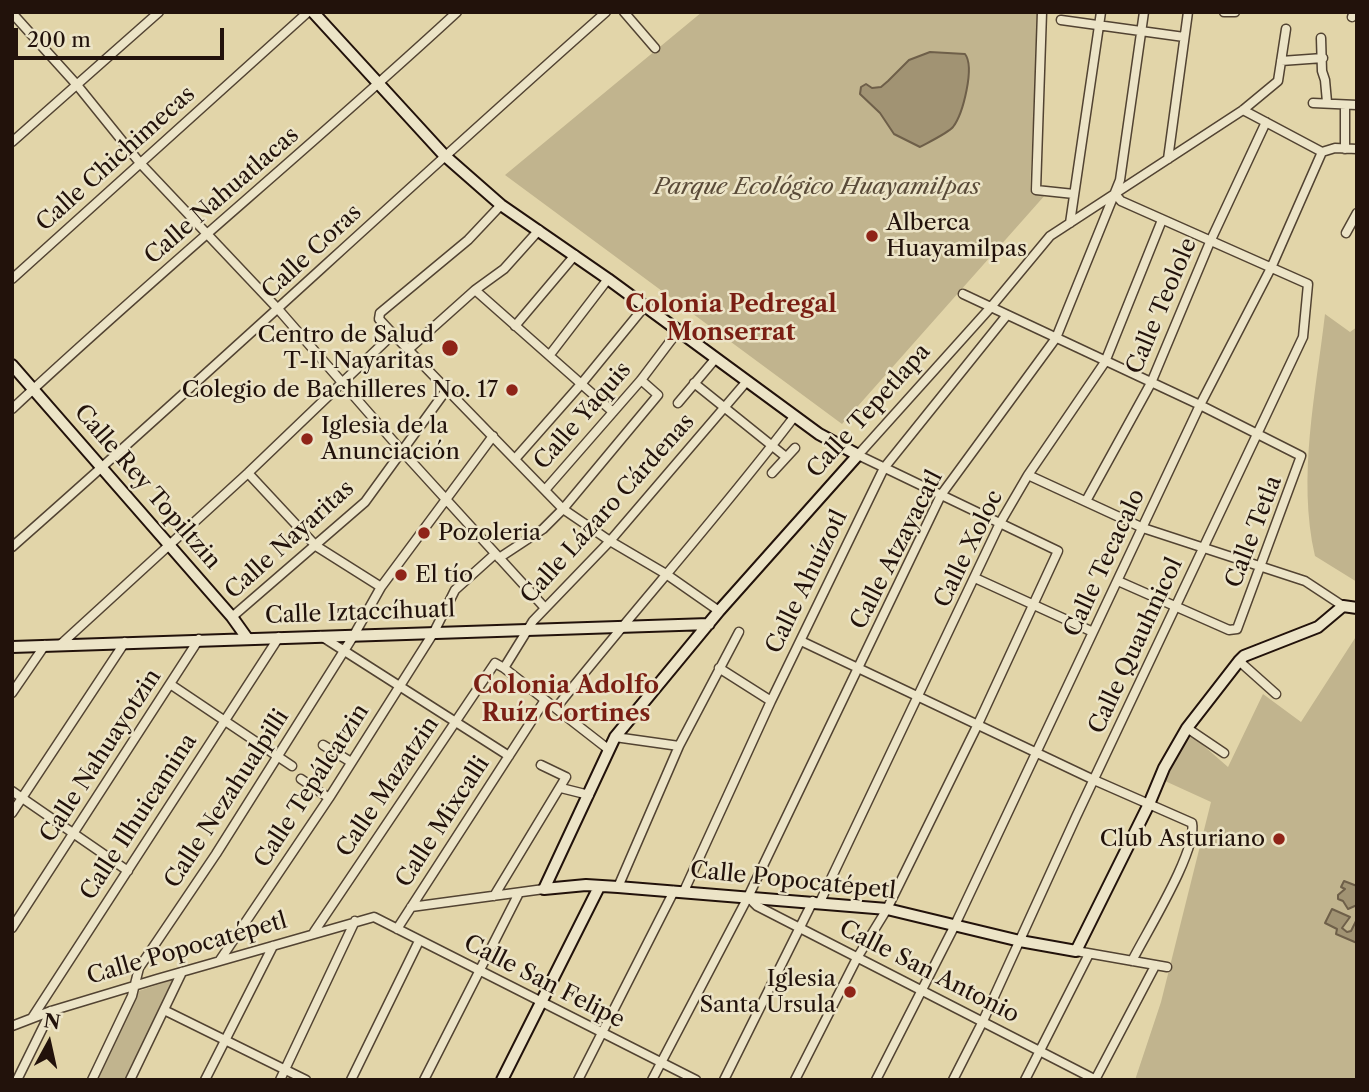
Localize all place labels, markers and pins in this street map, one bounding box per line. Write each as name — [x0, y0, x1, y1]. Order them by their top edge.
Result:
place label: Alberca Huayamilpas — [886, 209, 1027, 263]
marker: Alberca Huayamilpas — [864, 228, 880, 244]
place label: Centro de Salud T-II Nayaritas — [257, 321, 434, 375]
marker: Centro de Salud T-II Nayaritas — [440, 338, 460, 358]
place label: Colegio de Bachilleres No. 17 — [182, 376, 498, 404]
marker: Colegio de Bachilleres No. 17 — [504, 382, 520, 398]
place label: Iglesia de la Anunciación — [321, 412, 460, 466]
marker: Iglesia de la Anunciación — [299, 431, 315, 447]
place label: Pozoleria — [438, 519, 541, 547]
marker: Pozoleria — [416, 525, 432, 541]
place label: El tío — [415, 561, 473, 589]
marker: El tío — [393, 567, 409, 583]
place label: Club Asturiano — [1100, 825, 1265, 853]
marker: Club Asturiano — [1271, 831, 1287, 847]
place label: Iglesia Santa Ursula — [699, 965, 836, 1019]
marker: Iglesia Santa Ursula — [842, 984, 858, 1000]

